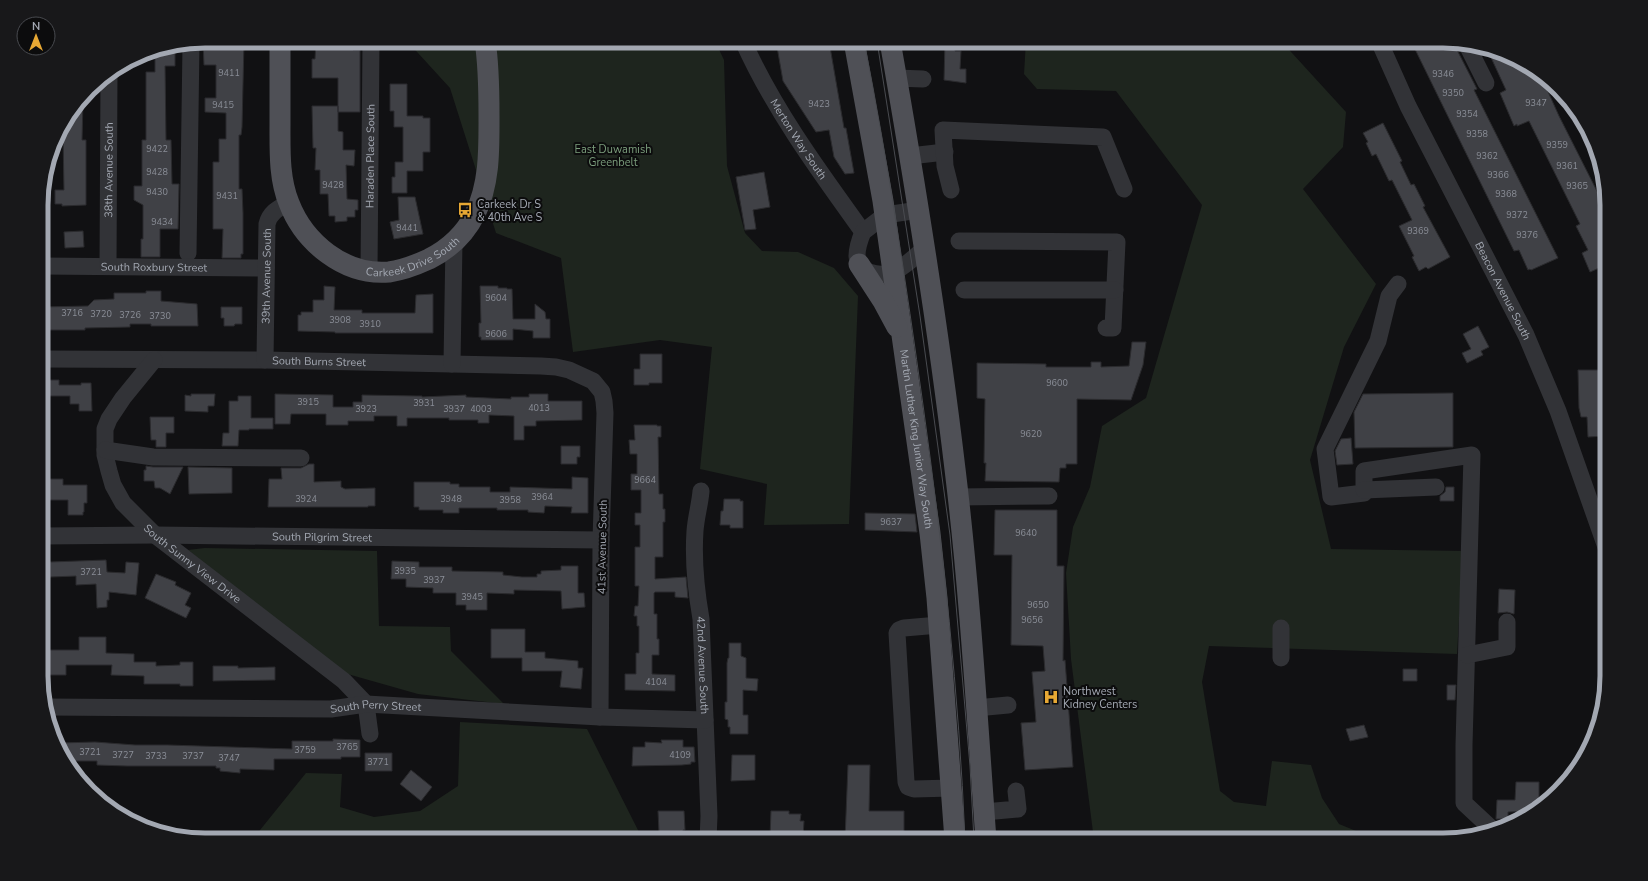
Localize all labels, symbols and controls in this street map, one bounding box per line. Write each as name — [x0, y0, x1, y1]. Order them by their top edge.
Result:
north arrow — [16, 16, 56, 56]
text: N — [32, 19, 40, 34]
house number: 9411 — [218, 67, 240, 79]
house number: 9346 — [1432, 68, 1454, 80]
house number: 9350 — [1442, 87, 1464, 99]
street label: Merton Way South — [767, 96, 830, 183]
house number: 9347 — [1525, 97, 1547, 109]
house number: 9423 — [808, 98, 830, 110]
house number: 9415 — [212, 99, 234, 111]
street label: Haraden Place South — [363, 104, 378, 208]
house number: 9354 — [1456, 108, 1478, 120]
street label: 38th Avenue South — [101, 122, 117, 218]
house number: 9358 — [1466, 128, 1488, 140]
house number: 9359 — [1546, 139, 1568, 151]
park label: East Duwamish Greenbelt — [575, 142, 651, 170]
house number: 9422 — [146, 143, 168, 155]
house number: 9362 — [1476, 150, 1498, 162]
house number: 9361 — [1556, 160, 1578, 172]
house number: 9428 — [146, 166, 168, 178]
house number: 9366 — [1487, 169, 1509, 181]
house number: 9428 — [322, 179, 344, 191]
house number: 9365 — [1566, 180, 1588, 192]
house number: 9430 — [146, 186, 168, 198]
house number: 9368 — [1495, 188, 1517, 200]
house number: 9431 — [216, 190, 238, 202]
place label: Carkeek Dr S & 40th Ave S — [477, 197, 543, 225]
bus stop icon: Carkeek Dr S & 40th Ave S — [456, 201, 474, 219]
house number: 9372 — [1506, 209, 1528, 221]
house number: 9434 — [151, 216, 173, 228]
house number: 9441 — [396, 222, 418, 234]
house number: 9369 — [1407, 225, 1429, 237]
street label: 39th Avenue South — [259, 228, 275, 324]
house number: 9376 — [1516, 229, 1538, 241]
street label: Carkeek Drive South — [365, 234, 463, 280]
street label: Beacon Avenue South — [1471, 239, 1534, 342]
street label: South Roxbury Street — [101, 260, 207, 275]
house number: 9604 — [485, 292, 507, 304]
house number: 3716 — [61, 307, 83, 319]
house number: 3720 — [90, 308, 112, 320]
house number: 3726 — [119, 309, 141, 321]
house number: 3730 — [149, 310, 171, 322]
house number: 3908 — [329, 314, 351, 326]
house number: 3910 — [359, 318, 381, 330]
house number: 9606 — [485, 328, 507, 340]
street label: Martin Luther King Junior Way South — [896, 348, 936, 530]
street label: South Burns Street — [272, 353, 366, 370]
house number: 9600 — [1046, 377, 1068, 389]
house number: 3915 — [297, 396, 319, 408]
house number: 3931 — [413, 397, 435, 409]
house number: 4013 — [528, 402, 550, 414]
house number: 3923 — [355, 403, 377, 415]
house number: 3937 — [443, 403, 465, 415]
house number: 4003 — [470, 403, 492, 415]
house number: 9620 — [1020, 428, 1042, 440]
house number: 9664 — [634, 474, 656, 486]
house number: 3964 — [531, 491, 553, 503]
house number: 3924 — [295, 493, 317, 505]
house number: 3948 — [440, 493, 462, 505]
house number: 3958 — [499, 494, 521, 506]
street label: 41st Avenue South — [594, 500, 611, 594]
house number: 9637 — [880, 516, 902, 528]
street label: South Sunny View Drive — [140, 521, 244, 607]
house number: 9640 — [1015, 527, 1037, 539]
street label: South Pilgrim Street — [272, 529, 372, 545]
house number: 3935 — [394, 565, 416, 577]
house number: 3721 — [80, 566, 102, 578]
house number: 3937 — [423, 574, 445, 586]
house number: 3945 — [461, 591, 483, 603]
house number: 9650 — [1027, 599, 1049, 611]
house number: 9656 — [1021, 614, 1043, 626]
street label: 42nd Avenue South — [693, 616, 712, 714]
house number: 4104 — [645, 676, 667, 688]
place label: Northwest Kidney Centers — [1063, 684, 1137, 712]
hospital icon: Northwest Kidney Centers — [1042, 688, 1060, 706]
street label: South Perry Street — [329, 697, 422, 717]
house number: 3765 — [336, 741, 358, 753]
house number: 3759 — [294, 744, 316, 756]
house number: 3721 — [79, 746, 101, 758]
house number: 3727 — [112, 749, 134, 761]
house number: 4109 — [669, 749, 691, 761]
house number: 3733 — [145, 750, 167, 762]
house number: 3737 — [182, 750, 204, 762]
house number: 3747 — [218, 752, 240, 764]
house number: 3771 — [367, 756, 389, 768]

